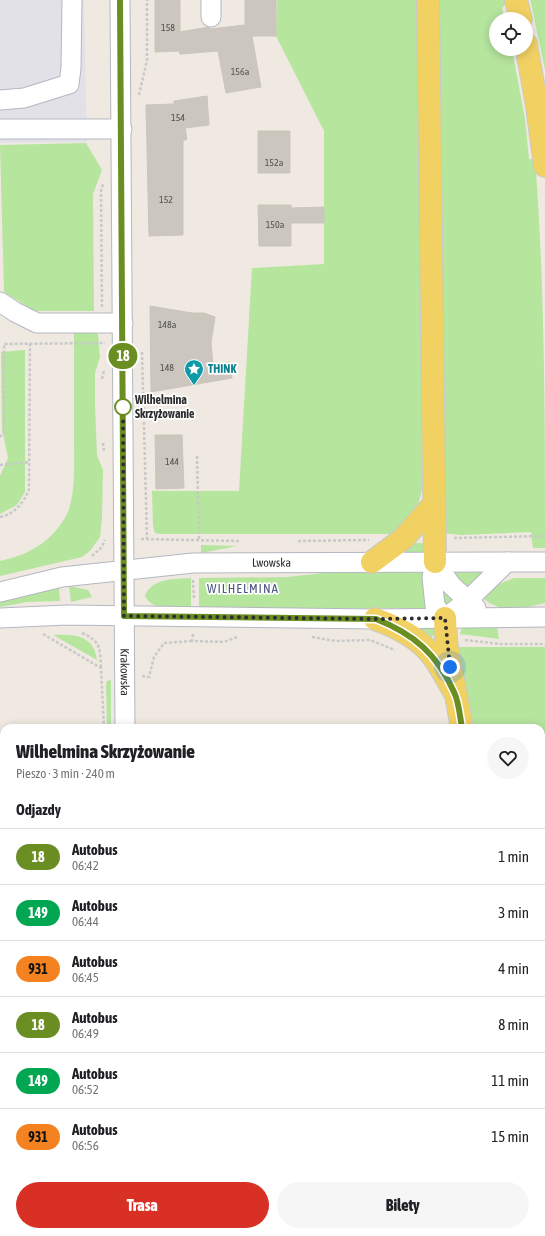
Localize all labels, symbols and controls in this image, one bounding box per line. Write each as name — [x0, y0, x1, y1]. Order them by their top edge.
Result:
map controls — [489, 12, 533, 56]
button: locate — [489, 12, 533, 56]
house number: 158 — [161, 22, 175, 33]
house number: 156a — [231, 66, 250, 77]
house number: 154 — [171, 112, 185, 123]
house number: 152a — [265, 157, 284, 168]
house number: 152 — [159, 194, 173, 205]
house number: 150a — [266, 219, 285, 230]
house number: 148a — [158, 319, 177, 330]
line badge: 18 — [105, 343, 141, 369]
text: 18 — [116, 348, 130, 364]
place icon: THINK — [183, 358, 205, 386]
house number: 148 — [160, 362, 174, 373]
place label: THINK — [208, 362, 236, 376]
place label: Wilhelmina Skrzyżowanie — [134, 393, 195, 421]
marker: Wilhelmina Skrzyżowanie — [114, 398, 132, 416]
house number: 144 — [165, 456, 179, 467]
street label: Lwowska — [252, 556, 291, 570]
district label: WILHELMINA — [207, 581, 279, 596]
street label: Krakowska — [117, 648, 132, 696]
your location — [440, 657, 460, 677]
button: heart — [487, 737, 529, 779]
text: Wilhelmina Skrzyżowanie — [16, 740, 195, 762]
text: Pieszo · 3 min · 240 m — [16, 766, 115, 781]
text: Odjazdy — [16, 801, 61, 818]
text: Autobus — [72, 841, 117, 858]
text: 1 min — [498, 848, 529, 865]
text: 18 — [31, 849, 45, 865]
text: 06:42 — [72, 858, 99, 873]
text: Autobus — [72, 897, 117, 914]
text: 3 min — [498, 904, 529, 921]
text: 149 — [28, 905, 48, 921]
text: 06:44 — [72, 914, 99, 929]
text: Autobus — [72, 953, 117, 970]
text: 4 min — [498, 960, 529, 977]
text: 931 — [28, 961, 48, 977]
text: 06:45 — [72, 970, 99, 985]
text: Autobus — [72, 1009, 117, 1026]
text: 8 min — [498, 1016, 529, 1033]
text: 18 — [31, 1017, 45, 1033]
text: 06:49 — [72, 1026, 99, 1041]
text: Autobus — [72, 1065, 117, 1082]
text: 11 min — [491, 1072, 529, 1089]
text: 149 — [28, 1073, 48, 1089]
text: 06:52 — [72, 1082, 99, 1097]
text: Autobus — [72, 1121, 117, 1138]
text: 15 min — [491, 1128, 529, 1145]
text: 931 — [28, 1129, 48, 1145]
text: 06:56 — [72, 1138, 99, 1153]
button: Trasa — [16, 1182, 269, 1228]
button: Bilety — [277, 1182, 529, 1228]

